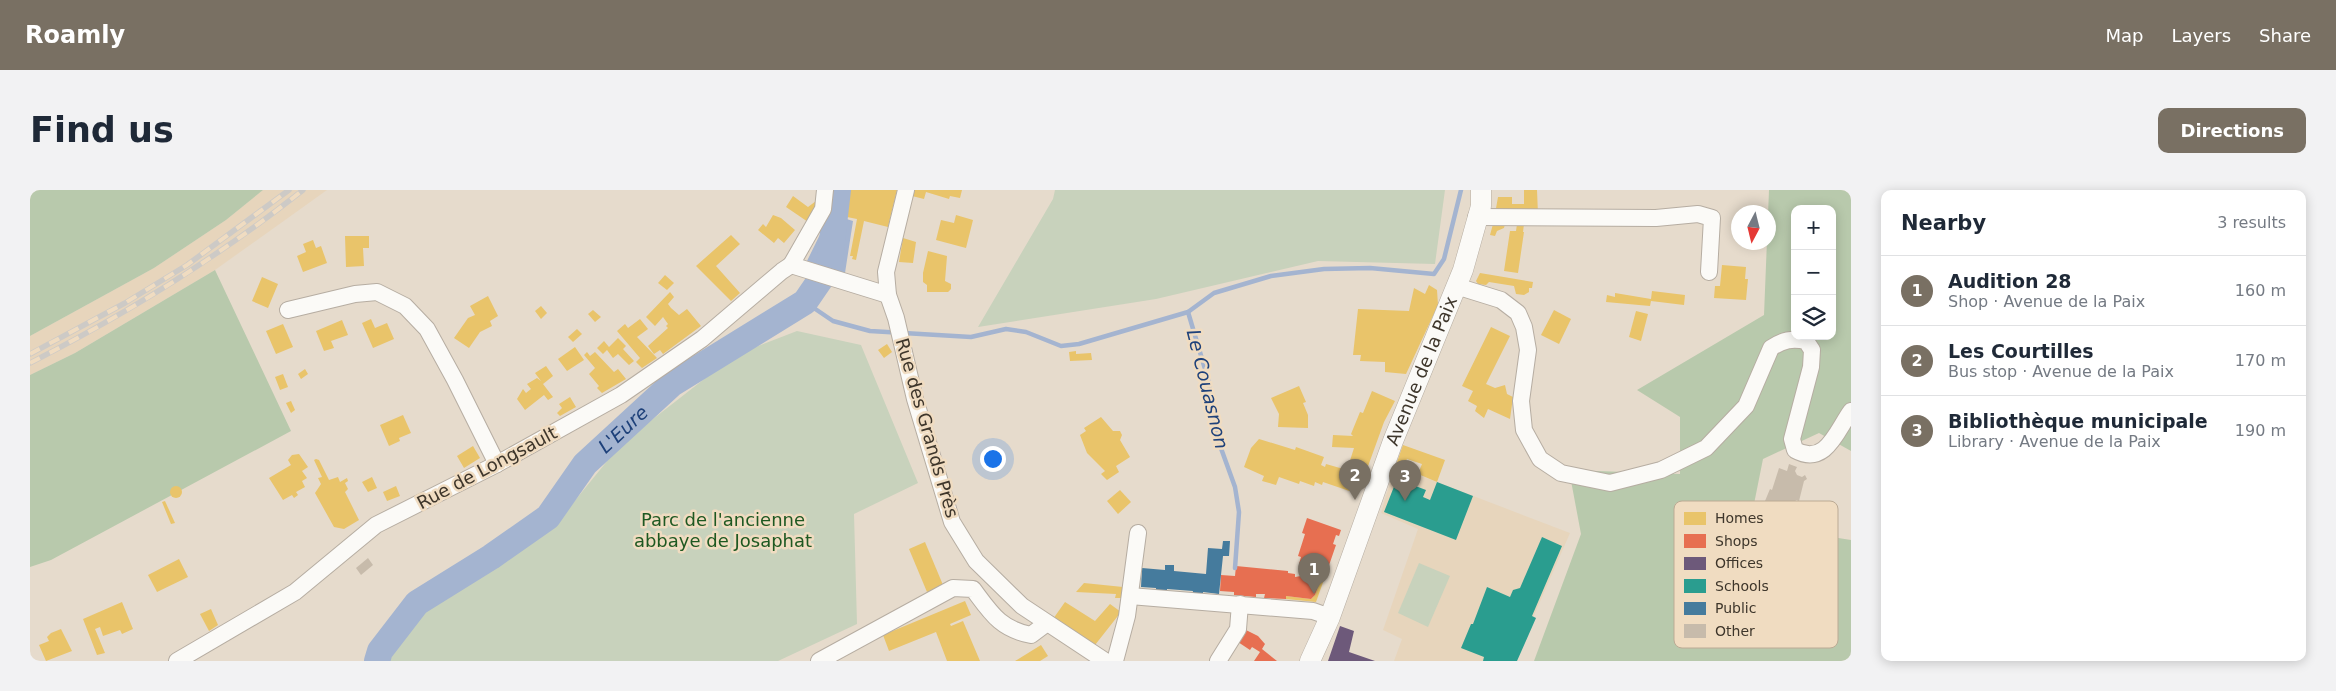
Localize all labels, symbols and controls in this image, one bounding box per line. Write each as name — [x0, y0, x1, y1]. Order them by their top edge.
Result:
text: Roamly — [25, 21, 125, 49]
text: Map — [2105, 25, 2143, 46]
text: Layers — [2171, 25, 2231, 46]
text: Share — [2259, 25, 2311, 46]
button: Directions — [2158, 108, 2306, 153]
text: Find us — [30, 110, 174, 150]
north arrow — [1731, 205, 1776, 250]
map controls — [1791, 205, 1836, 340]
button: + — [1791, 205, 1836, 250]
text: Nearby — [1901, 211, 1986, 235]
text: 3 results — [2217, 213, 2286, 232]
button: − — [1791, 250, 1836, 295]
text: Audition 28 — [1948, 270, 2072, 292]
text: 1 — [1911, 281, 1923, 300]
text: 160 m — [2235, 281, 2286, 300]
text: Shop · Avenue de la Paix — [1948, 292, 2145, 311]
street label: Avenue de la Paix — [1381, 293, 1461, 448]
button: layers — [1791, 295, 1836, 340]
water label: Le Couasnon — [1183, 327, 1233, 451]
street label: Rue des Grands Près — [892, 336, 963, 520]
text: Les Courtilles — [1948, 340, 2094, 362]
text: 2 — [1911, 351, 1923, 370]
text: 170 m — [2235, 351, 2286, 370]
text: Bus stop · Avenue de la Paix — [1948, 362, 2174, 381]
water label: L'Eure — [594, 401, 652, 457]
text: Bibliothèque municipale — [1948, 410, 2208, 432]
text: 3 — [1911, 421, 1923, 440]
text: 190 m — [2235, 421, 2286, 440]
street label: Rue de Longsault — [413, 422, 560, 513]
text: Library · Avenue de la Paix — [1948, 432, 2161, 451]
your location — [980, 446, 1006, 472]
pin: 2 — [1339, 459, 1371, 500]
pin: 3 — [1389, 460, 1421, 501]
legend — [1674, 501, 1838, 648]
park label: Parc de l'ancienne abbaye de Josaphat — [634, 509, 812, 551]
text: Homes — [1715, 510, 1764, 526]
text: Shops — [1715, 533, 1758, 549]
pin: 1 — [1298, 553, 1330, 594]
text: Offices — [1715, 555, 1763, 571]
text: Schools — [1715, 578, 1769, 594]
text: Public — [1715, 600, 1756, 616]
text: Other — [1715, 623, 1755, 639]

